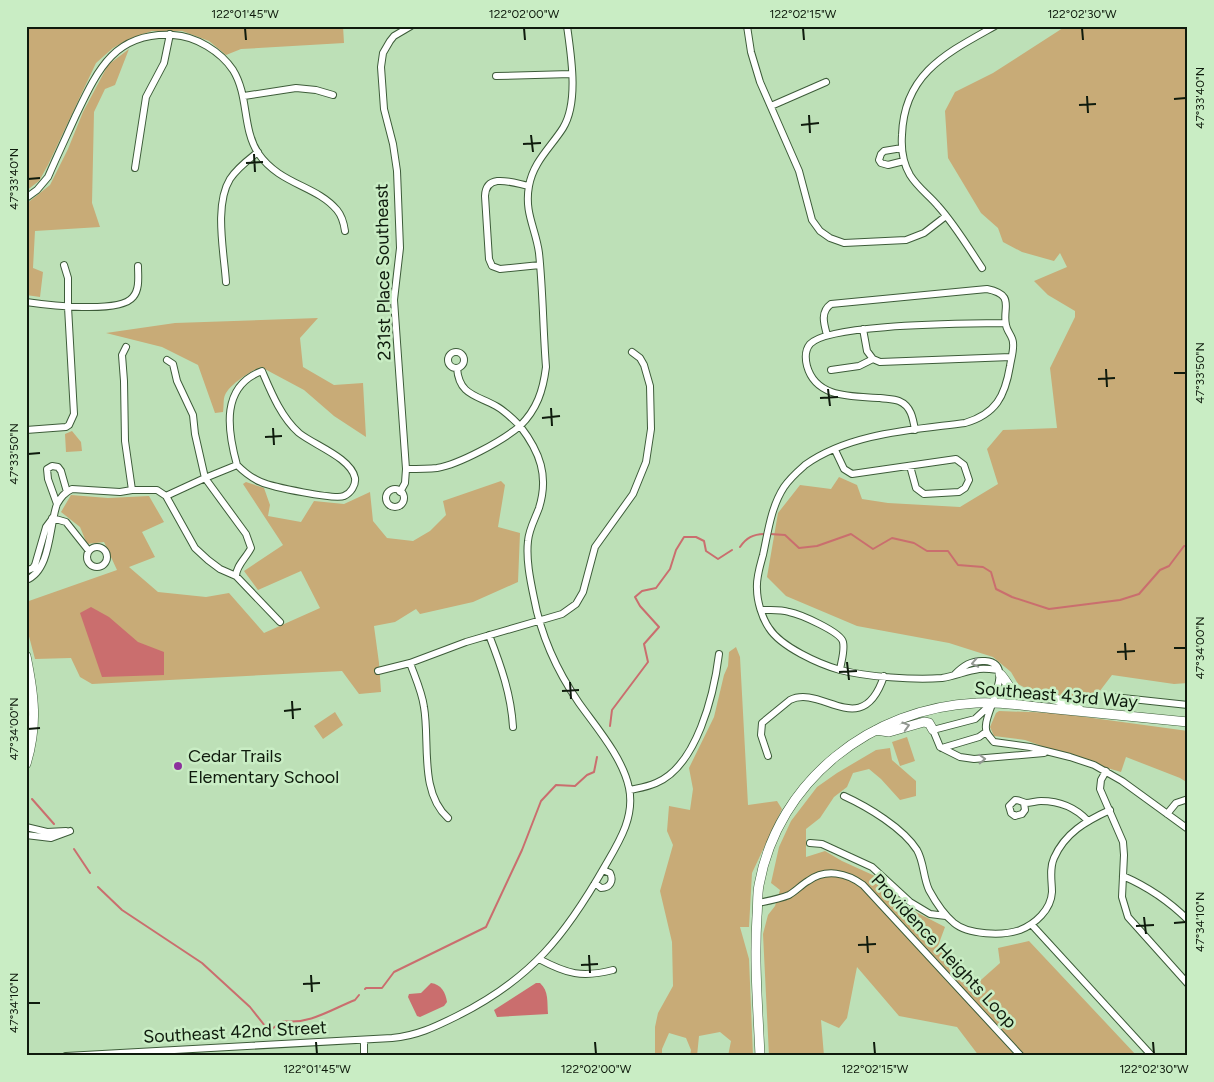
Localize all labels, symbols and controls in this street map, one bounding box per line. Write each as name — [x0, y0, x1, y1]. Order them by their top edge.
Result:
text: 122°01'45"W — [211, 7, 279, 21]
text: 122°02'00"W — [489, 7, 560, 21]
text: 122°02'15"W — [770, 7, 837, 21]
text: 122°02'30"W — [1047, 7, 1117, 21]
text: 47°33'40"N — [1193, 67, 1207, 129]
text: 47°33'40"N — [7, 148, 21, 210]
street label: 231st Place Southeast — [370, 183, 396, 361]
text: 47°33'50"N — [1193, 342, 1207, 404]
text: 47°33'50"N — [7, 423, 21, 485]
text: 47°34'00"N — [1193, 616, 1207, 680]
one-way arrow — [970, 657, 979, 667]
street label: Southeast 43rd Way — [973, 677, 1139, 713]
text: 47°34'00"N — [7, 697, 21, 761]
one-way arrow — [902, 722, 910, 732]
place label: Cedar Trails Elementary School — [188, 745, 339, 788]
one-way arrow — [979, 753, 987, 764]
marker: Cedar Trails Elementary School — [172, 760, 184, 772]
street label: Providence Heights Loop — [867, 869, 1021, 1033]
text: 47°34'10"N — [1193, 892, 1207, 952]
text: 47°34'10"N — [7, 973, 21, 1033]
street label: Southeast 42nd Street — [143, 1016, 327, 1048]
text: 122°01'45"W — [283, 1062, 351, 1076]
text: 122°02'00"W — [561, 1062, 632, 1076]
text: 122°02'15"W — [842, 1062, 909, 1076]
text: 122°02'30"W — [1119, 1062, 1189, 1076]

